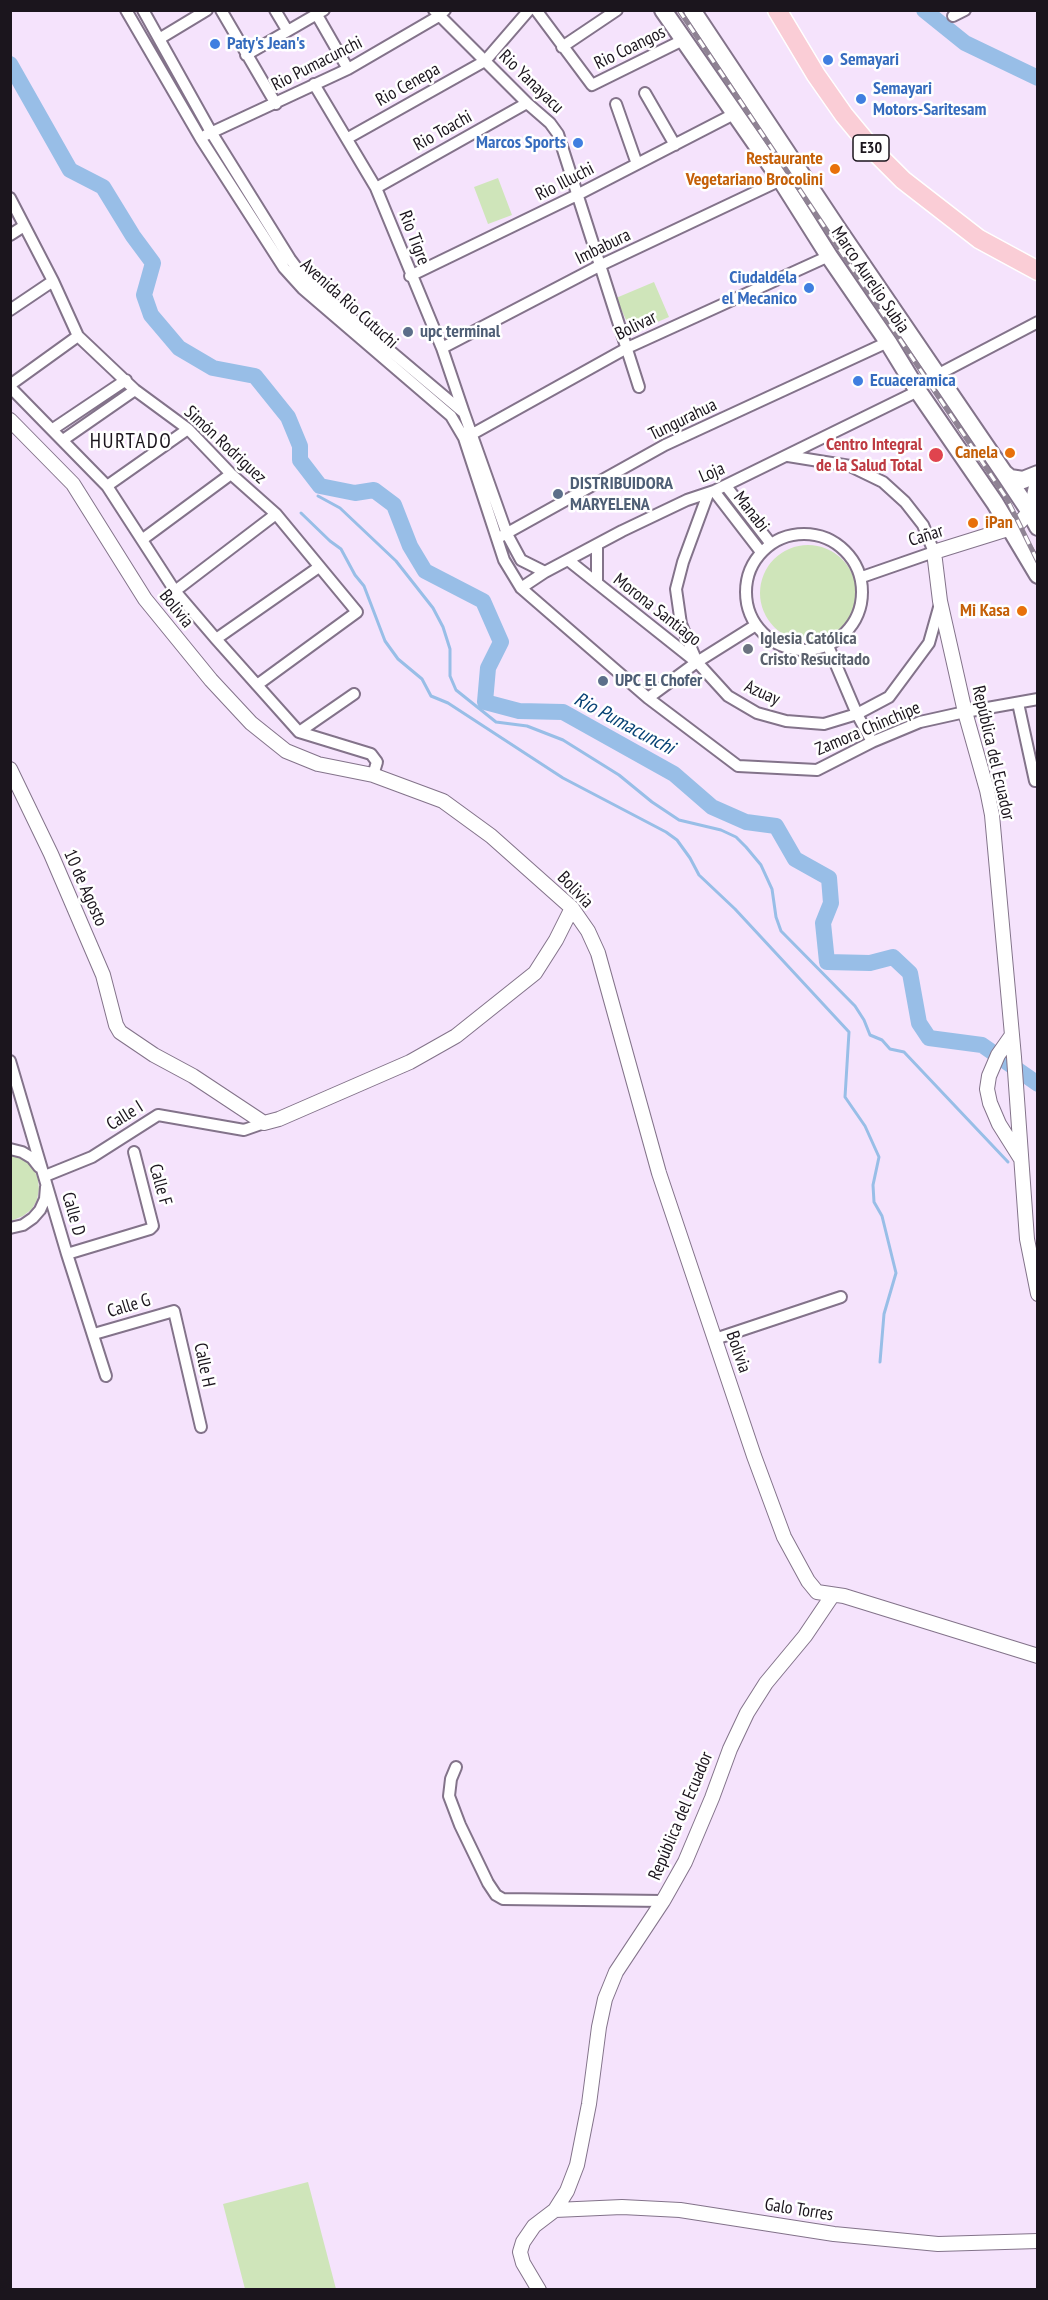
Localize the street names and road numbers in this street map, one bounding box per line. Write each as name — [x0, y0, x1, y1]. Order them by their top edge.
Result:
street label: Rio Coangos — [591, 22, 669, 74]
street label: Rio Pumacunchi — [268, 32, 366, 96]
street label: Rio Yanayacu — [494, 46, 568, 118]
street label: Rio Cenepa — [372, 59, 444, 111]
street label: Rio Toachi — [410, 106, 476, 156]
road number: E30 — [853, 135, 889, 161]
street label: Rio Illuchi — [532, 158, 598, 206]
street label: Rio Tigre — [394, 208, 434, 268]
street label: Marco Aurelio Subia — [826, 223, 914, 337]
street label: Imbabura — [572, 224, 634, 270]
street label: Avenida Rio Cutuchi — [296, 255, 402, 353]
street label: Bolivar — [612, 307, 660, 345]
street label: Tungurahua — [646, 394, 720, 446]
street label: Simón Rodriguez — [179, 401, 271, 489]
street label: Loja — [696, 458, 728, 488]
street label: Manabi — [728, 487, 774, 537]
street label: Cañar — [906, 520, 946, 552]
street label: Morona Santiago — [609, 569, 705, 651]
street label: Bolivia — [154, 586, 198, 632]
street label: Azuay — [741, 676, 783, 710]
street label: República del Ecuador — [967, 684, 1019, 822]
street label: Zamora Chinchipe — [812, 697, 924, 761]
street label: 10 de Agosto — [59, 846, 111, 930]
street label: Bolivia — [552, 867, 598, 913]
street label: Calle I — [103, 1096, 147, 1136]
street label: Calle F — [144, 1162, 176, 1208]
street label: Calle D — [57, 1190, 89, 1238]
street label: Calle G — [105, 1289, 153, 1323]
street label: Bolivia — [721, 1328, 755, 1376]
street label: Calle H — [189, 1341, 219, 1389]
street label: República del Ecuador — [644, 1749, 718, 1883]
street label: Galo Torres — [763, 2194, 835, 2226]

